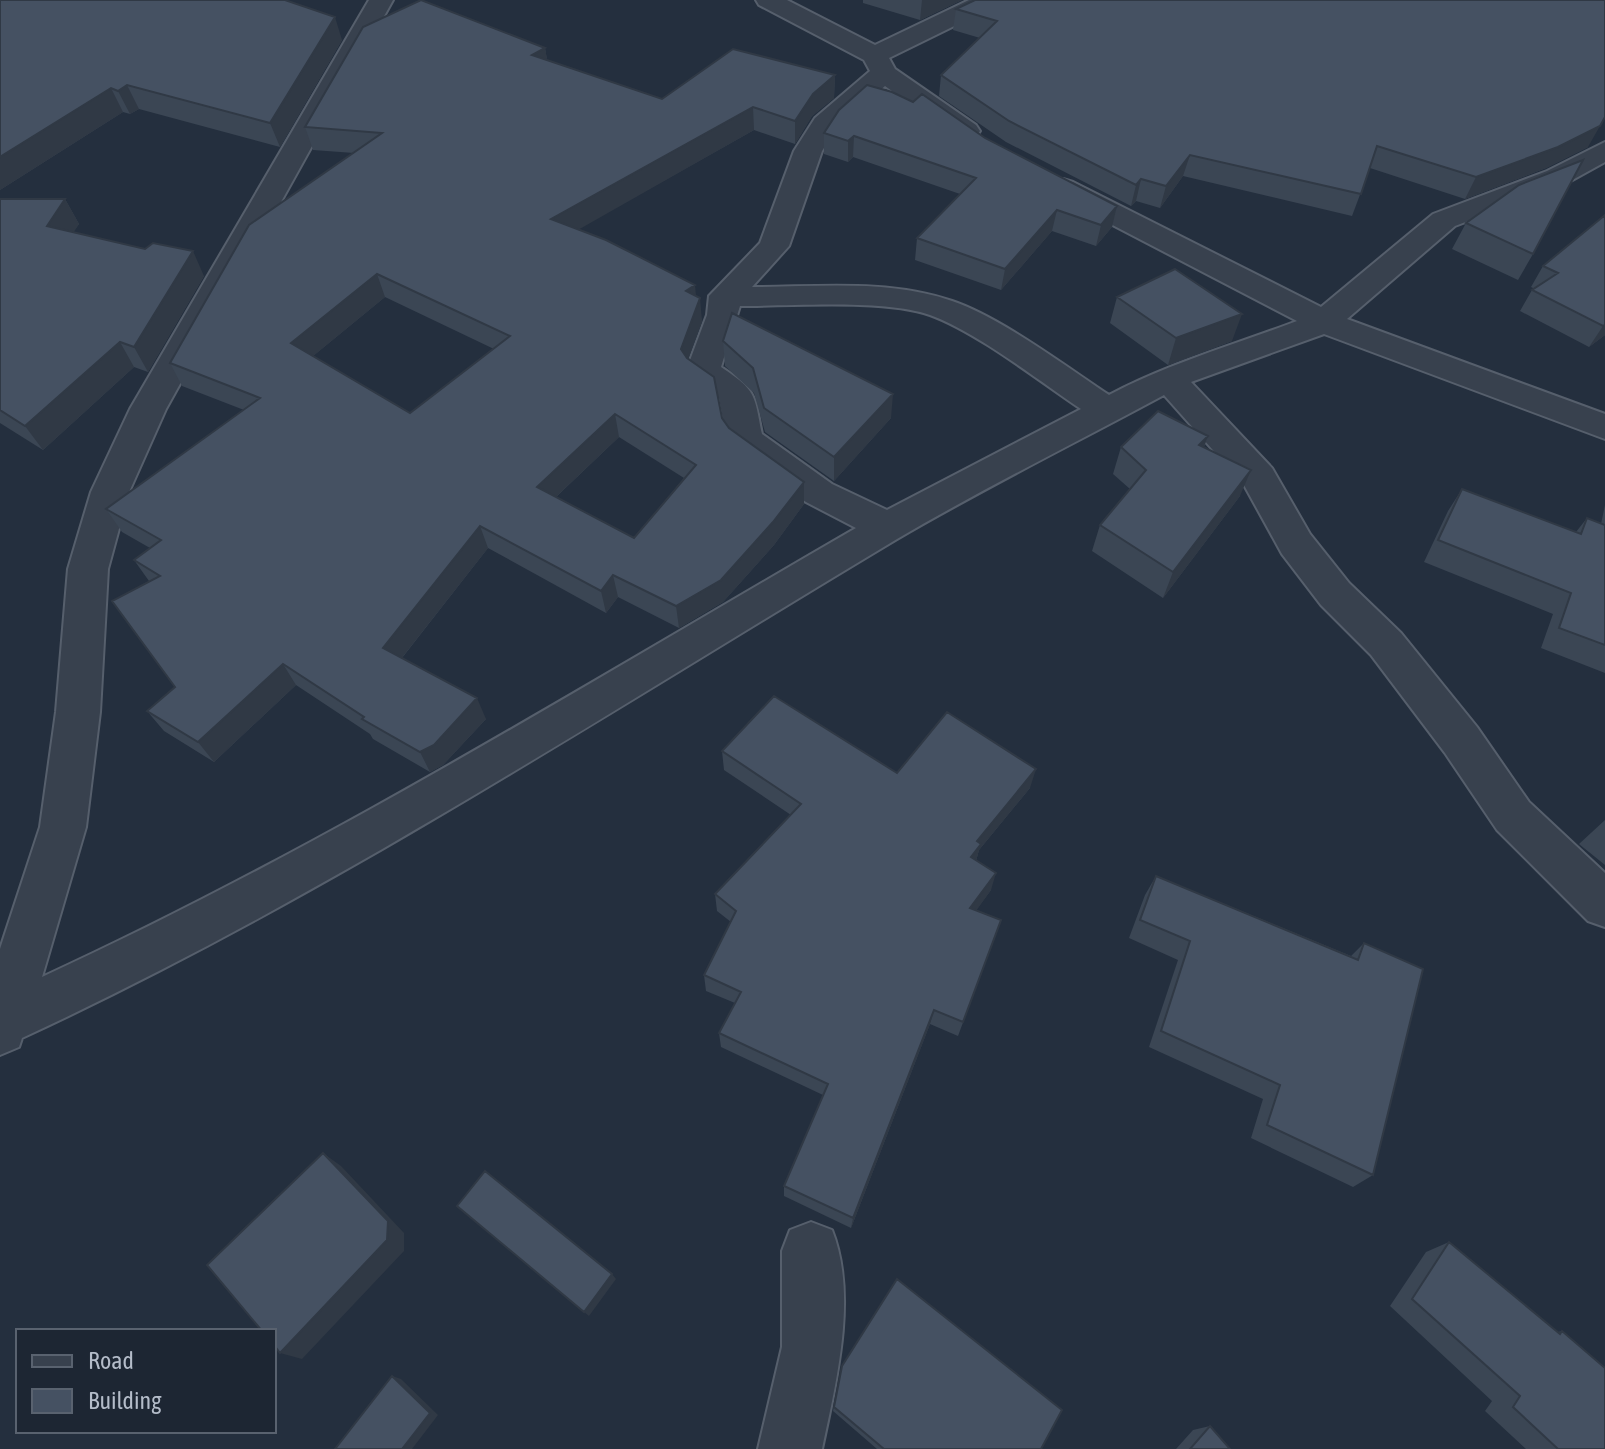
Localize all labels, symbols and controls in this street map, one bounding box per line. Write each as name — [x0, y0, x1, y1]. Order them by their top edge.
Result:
legend — [16, 1329, 276, 1433]
text: Road — [88, 1347, 134, 1374]
text: Building — [88, 1387, 162, 1414]

